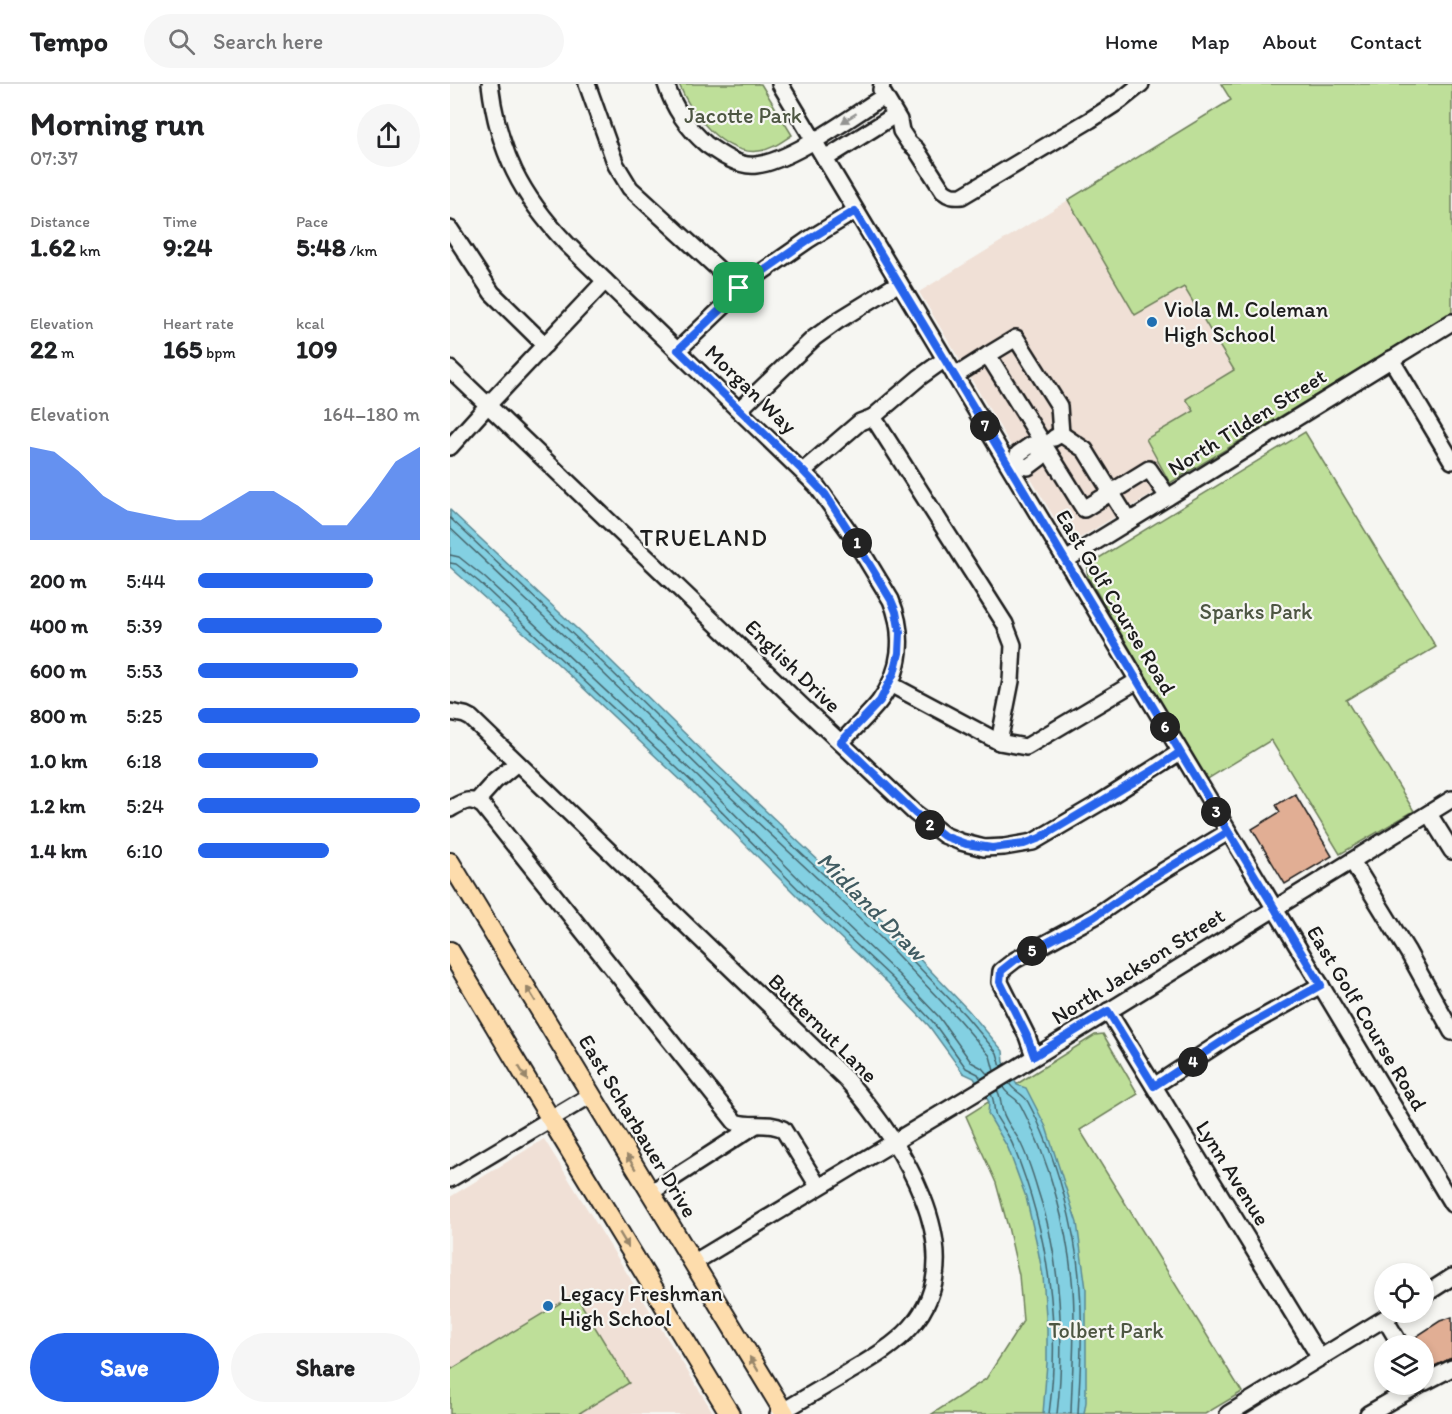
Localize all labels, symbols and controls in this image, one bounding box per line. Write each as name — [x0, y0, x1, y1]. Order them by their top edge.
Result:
search box — [144, 14, 564, 68]
text: Tempo — [30, 24, 108, 58]
icon: search — [165, 25, 198, 58]
text: Search here — [213, 28, 323, 55]
text: Home — [1105, 29, 1158, 54]
text: Map — [1191, 29, 1230, 54]
text: About — [1263, 29, 1317, 54]
text: Contact — [1350, 29, 1422, 54]
park label: Jacotte Park — [684, 102, 802, 129]
text: Morning run — [30, 104, 205, 143]
button: share — [357, 104, 420, 167]
one-way arrow — [841, 112, 857, 123]
text: 07:37 — [30, 146, 78, 170]
text: Distance — [30, 212, 90, 231]
text: Time — [163, 212, 197, 231]
text: Pace — [296, 212, 328, 231]
text: 1.62 — [30, 231, 76, 263]
text: 9:24 — [163, 231, 212, 263]
text: 5:48 — [296, 231, 346, 263]
text: km — [76, 241, 101, 260]
text: /km — [346, 241, 377, 260]
pin — [713, 262, 764, 313]
icon: arrive — [722, 271, 755, 304]
place label: Viola M. Coleman High School — [1164, 296, 1329, 348]
text: Elevation — [30, 314, 94, 333]
text: Heart rate — [163, 314, 234, 333]
text: kcal — [296, 314, 324, 333]
marker: Viola M. Coleman High School — [1145, 315, 1159, 329]
text: 22 — [30, 333, 57, 365]
text: 165 — [163, 333, 202, 365]
text: 109 — [296, 333, 338, 365]
street label: Morgan Way — [699, 339, 803, 440]
text: m — [57, 343, 74, 362]
text: bpm — [202, 343, 236, 362]
street label: North Tilden Street — [1163, 362, 1331, 482]
text: Elevation — [30, 402, 109, 426]
text: 164–180 m — [323, 402, 420, 426]
pin: 7 — [970, 411, 1000, 441]
text: 7 — [981, 416, 989, 435]
street label: East Golf Course Road — [1050, 504, 1182, 700]
district label: TRUELAND — [640, 523, 768, 552]
pin: 1 — [842, 528, 872, 558]
text: 1 — [853, 533, 861, 552]
text: 200 m — [30, 569, 86, 593]
text: 5:44 — [126, 569, 165, 593]
park label: Sparks Park — [1200, 598, 1313, 625]
street label: English Drive — [739, 613, 847, 719]
text: 400 m — [30, 614, 88, 638]
text: 5:39 — [126, 614, 163, 638]
text: 600 m — [30, 659, 87, 683]
text: 5:53 — [126, 659, 163, 683]
text: 800 m — [30, 704, 87, 728]
text: 5:25 — [126, 704, 162, 728]
pin: 6 — [1150, 712, 1180, 742]
text: 6 — [1161, 717, 1169, 736]
text: 1.0 km — [30, 749, 87, 773]
text: 6:18 — [126, 749, 162, 773]
text: 1.2 km — [30, 794, 86, 818]
text: 5:24 — [126, 794, 164, 818]
pin: 3 — [1201, 797, 1231, 827]
text: 3 — [1212, 802, 1220, 821]
pin: 2 — [915, 810, 945, 840]
text: 2 — [926, 815, 934, 834]
text: 1.4 km — [30, 839, 87, 863]
text: 6:10 — [126, 839, 163, 863]
water label: Midland Draw — [811, 845, 935, 969]
street label: North Jackson Street — [1046, 902, 1230, 1030]
street label: East Golf Course Road — [1301, 920, 1433, 1116]
pin: 5 — [1017, 936, 1047, 966]
text: 5 — [1028, 941, 1036, 960]
street label: Butternut Lane — [763, 968, 883, 1088]
one-way arrow — [525, 986, 536, 1002]
street label: East Scharbauer Drive — [573, 1030, 703, 1222]
pin: 4 — [1178, 1047, 1208, 1077]
text: 4 — [1188, 1052, 1198, 1071]
one-way arrow — [517, 1065, 528, 1081]
street label: Lynn Avenue — [1190, 1115, 1276, 1231]
one-way arrow — [626, 1153, 637, 1170]
one-way arrow — [619, 1232, 630, 1248]
map controls — [1374, 1263, 1434, 1395]
button: locate — [1374, 1263, 1434, 1323]
place label: Legacy Freshman High School — [560, 1280, 723, 1332]
marker: Legacy Freshman High School — [541, 1299, 555, 1313]
park label: Tolbert Park — [1048, 1317, 1164, 1344]
button: Save — [30, 1333, 219, 1402]
button: Share — [231, 1333, 420, 1402]
button: layers — [1374, 1335, 1434, 1395]
one-way arrow — [749, 1356, 760, 1372]

